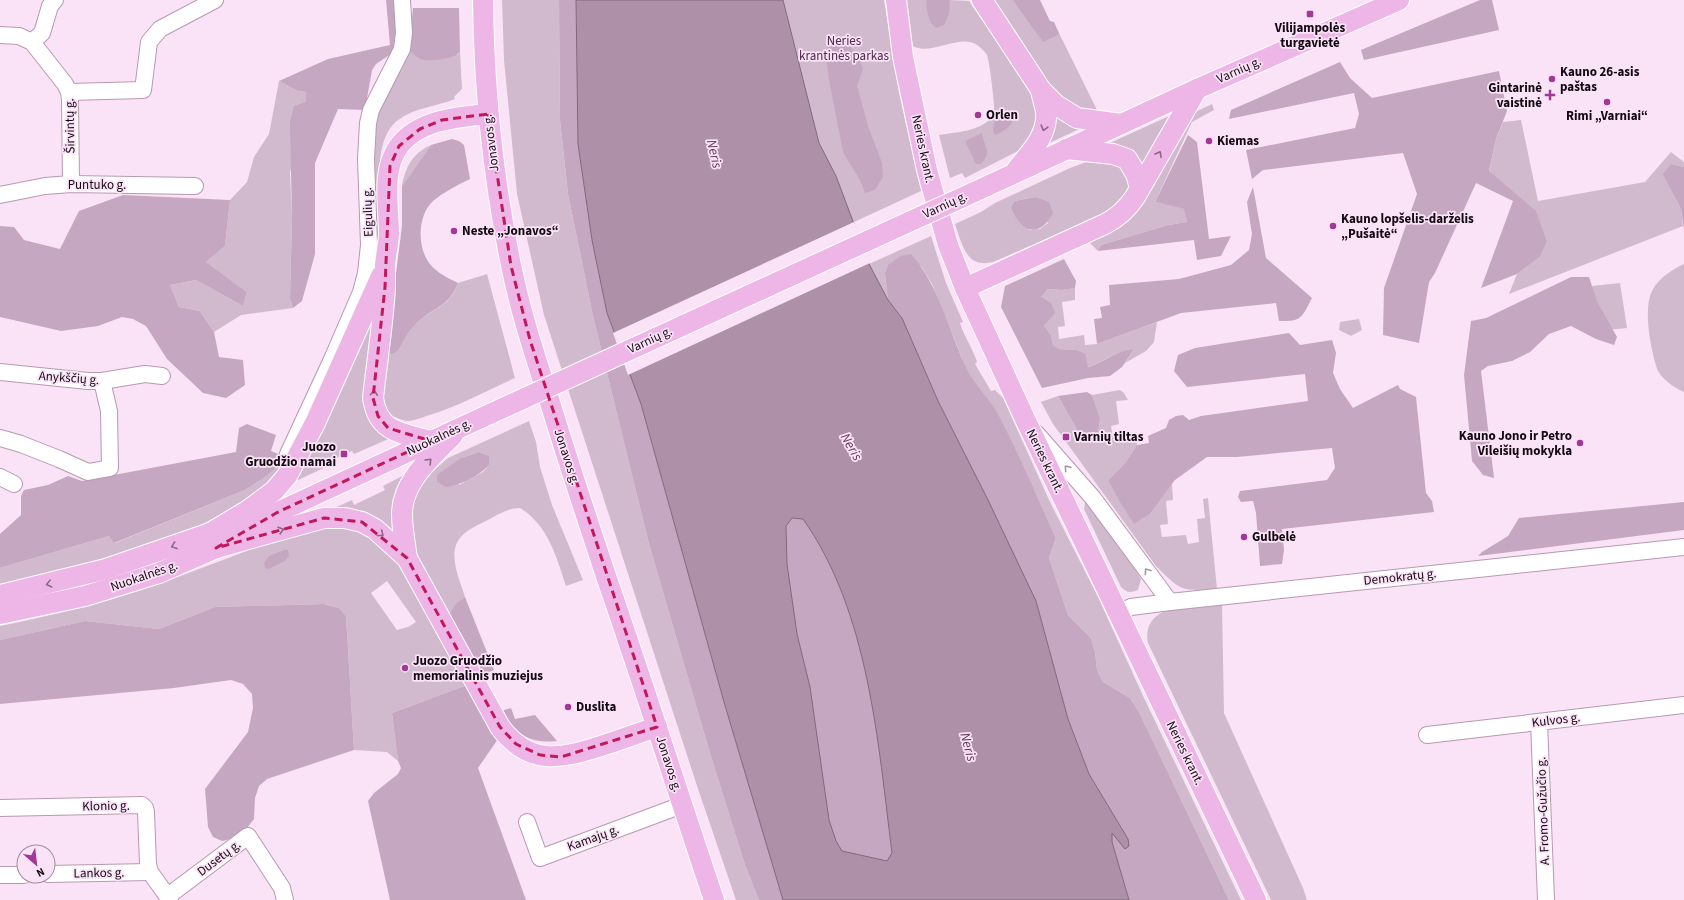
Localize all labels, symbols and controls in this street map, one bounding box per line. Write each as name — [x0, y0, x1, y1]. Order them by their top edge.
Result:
marker: Vilijampolės turgavietė — [1305, 9, 1315, 19]
place label: Vilijampolės turgavietė — [1274, 19, 1346, 52]
park label: Neries krantinės parkas — [799, 32, 890, 65]
street label: Varnių g. — [1214, 52, 1264, 88]
place label: Kauno 26-asis paštas — [1560, 63, 1640, 96]
marker: Kauno 26-asis paštas — [1547, 74, 1557, 84]
place label: Gintarinė vaistinė — [1488, 79, 1542, 112]
marker: Gintarinė vaistinė — [1545, 90, 1555, 100]
marker: Rimi „Varniai“ — [1602, 97, 1612, 107]
street label: Širvintų g. — [61, 98, 79, 154]
place label: Orlen — [986, 106, 1018, 124]
place label: Rimi „Varniai“ — [1566, 107, 1648, 125]
marker: Orlen — [973, 110, 983, 120]
street label: Jonavos g. — [479, 113, 503, 173]
street label: Neries krant. — [907, 113, 939, 185]
one-way arrow — [1040, 125, 1049, 132]
place label: Kiemas — [1217, 132, 1259, 150]
marker: Kiemas — [1204, 136, 1214, 146]
water label: Neris — [701, 138, 727, 171]
one-way arrow — [1155, 151, 1162, 158]
street label: Puntuko g. — [68, 176, 126, 194]
street label: Eigulių g. — [358, 187, 378, 237]
street label: Varnių g. — [920, 187, 970, 223]
place label: Kauno lopšelis-darželis „Pušaitė“ — [1341, 210, 1474, 243]
marker: Kauno lopšelis-darželis „Pušaitė“ — [1328, 221, 1338, 231]
place label: Neste „Jonavos“ — [462, 222, 559, 240]
marker: Neste „Jonavos“ — [449, 226, 459, 236]
street label: Varnių g. — [625, 322, 675, 358]
street label: Anykščių g. — [38, 367, 100, 389]
one-way arrow — [369, 390, 378, 397]
street label: Nuokalnės g. — [403, 414, 475, 460]
street label: Neries krant. — [1022, 426, 1068, 496]
street label: Jonavos g. — [550, 427, 584, 487]
place label: Kauno Jono ir Petro Vileišių mokykla — [1459, 427, 1572, 460]
place label: Varnių tiltas — [1073, 428, 1144, 446]
water label: Neris — [835, 429, 867, 465]
marker: Varnių tiltas — [1061, 432, 1071, 442]
place label: Juozo Gruodžio namai — [245, 438, 336, 471]
marker: Kauno Jono ir Petro Vileišių mokykla — [1575, 438, 1585, 448]
marker: Juozo Gruodžio namai — [339, 449, 349, 459]
one-way arrow — [424, 458, 432, 466]
one-way arrow — [1065, 466, 1072, 473]
one-way arrow — [277, 526, 284, 535]
place label: Gulbelė — [1252, 528, 1296, 546]
one-way arrow — [376, 529, 384, 536]
marker: Gulbelė — [1239, 532, 1249, 542]
one-way arrow — [170, 542, 177, 550]
street label: Nuokalnės g. — [108, 556, 180, 596]
street label: Demokratų g. — [1363, 564, 1437, 590]
one-way arrow — [1144, 568, 1152, 575]
one-way arrow — [46, 579, 53, 587]
place label: Juozo Gruodžio memorialinis muziejus — [413, 652, 543, 685]
marker: Juozo Gruodžio memorialinis muziejus — [400, 663, 410, 673]
place label: Duslita — [576, 698, 616, 716]
marker: Duslita — [563, 702, 573, 712]
street label: Kulvos g. — [1531, 708, 1581, 732]
street label: Neries krant. — [1162, 718, 1208, 788]
water label: Neris — [955, 730, 982, 764]
street label: Jonavos g. — [652, 734, 686, 794]
street label: A. Fromo-Gužučio g. — [1532, 756, 1554, 866]
street label: Klonio g. — [82, 797, 130, 815]
street label: Kamajų g. — [565, 820, 621, 856]
street label: Dusetų g. — [193, 836, 245, 880]
north arrow — [16, 844, 56, 884]
text: N — [34, 864, 47, 881]
street label: Lankos g. — [73, 864, 125, 882]

